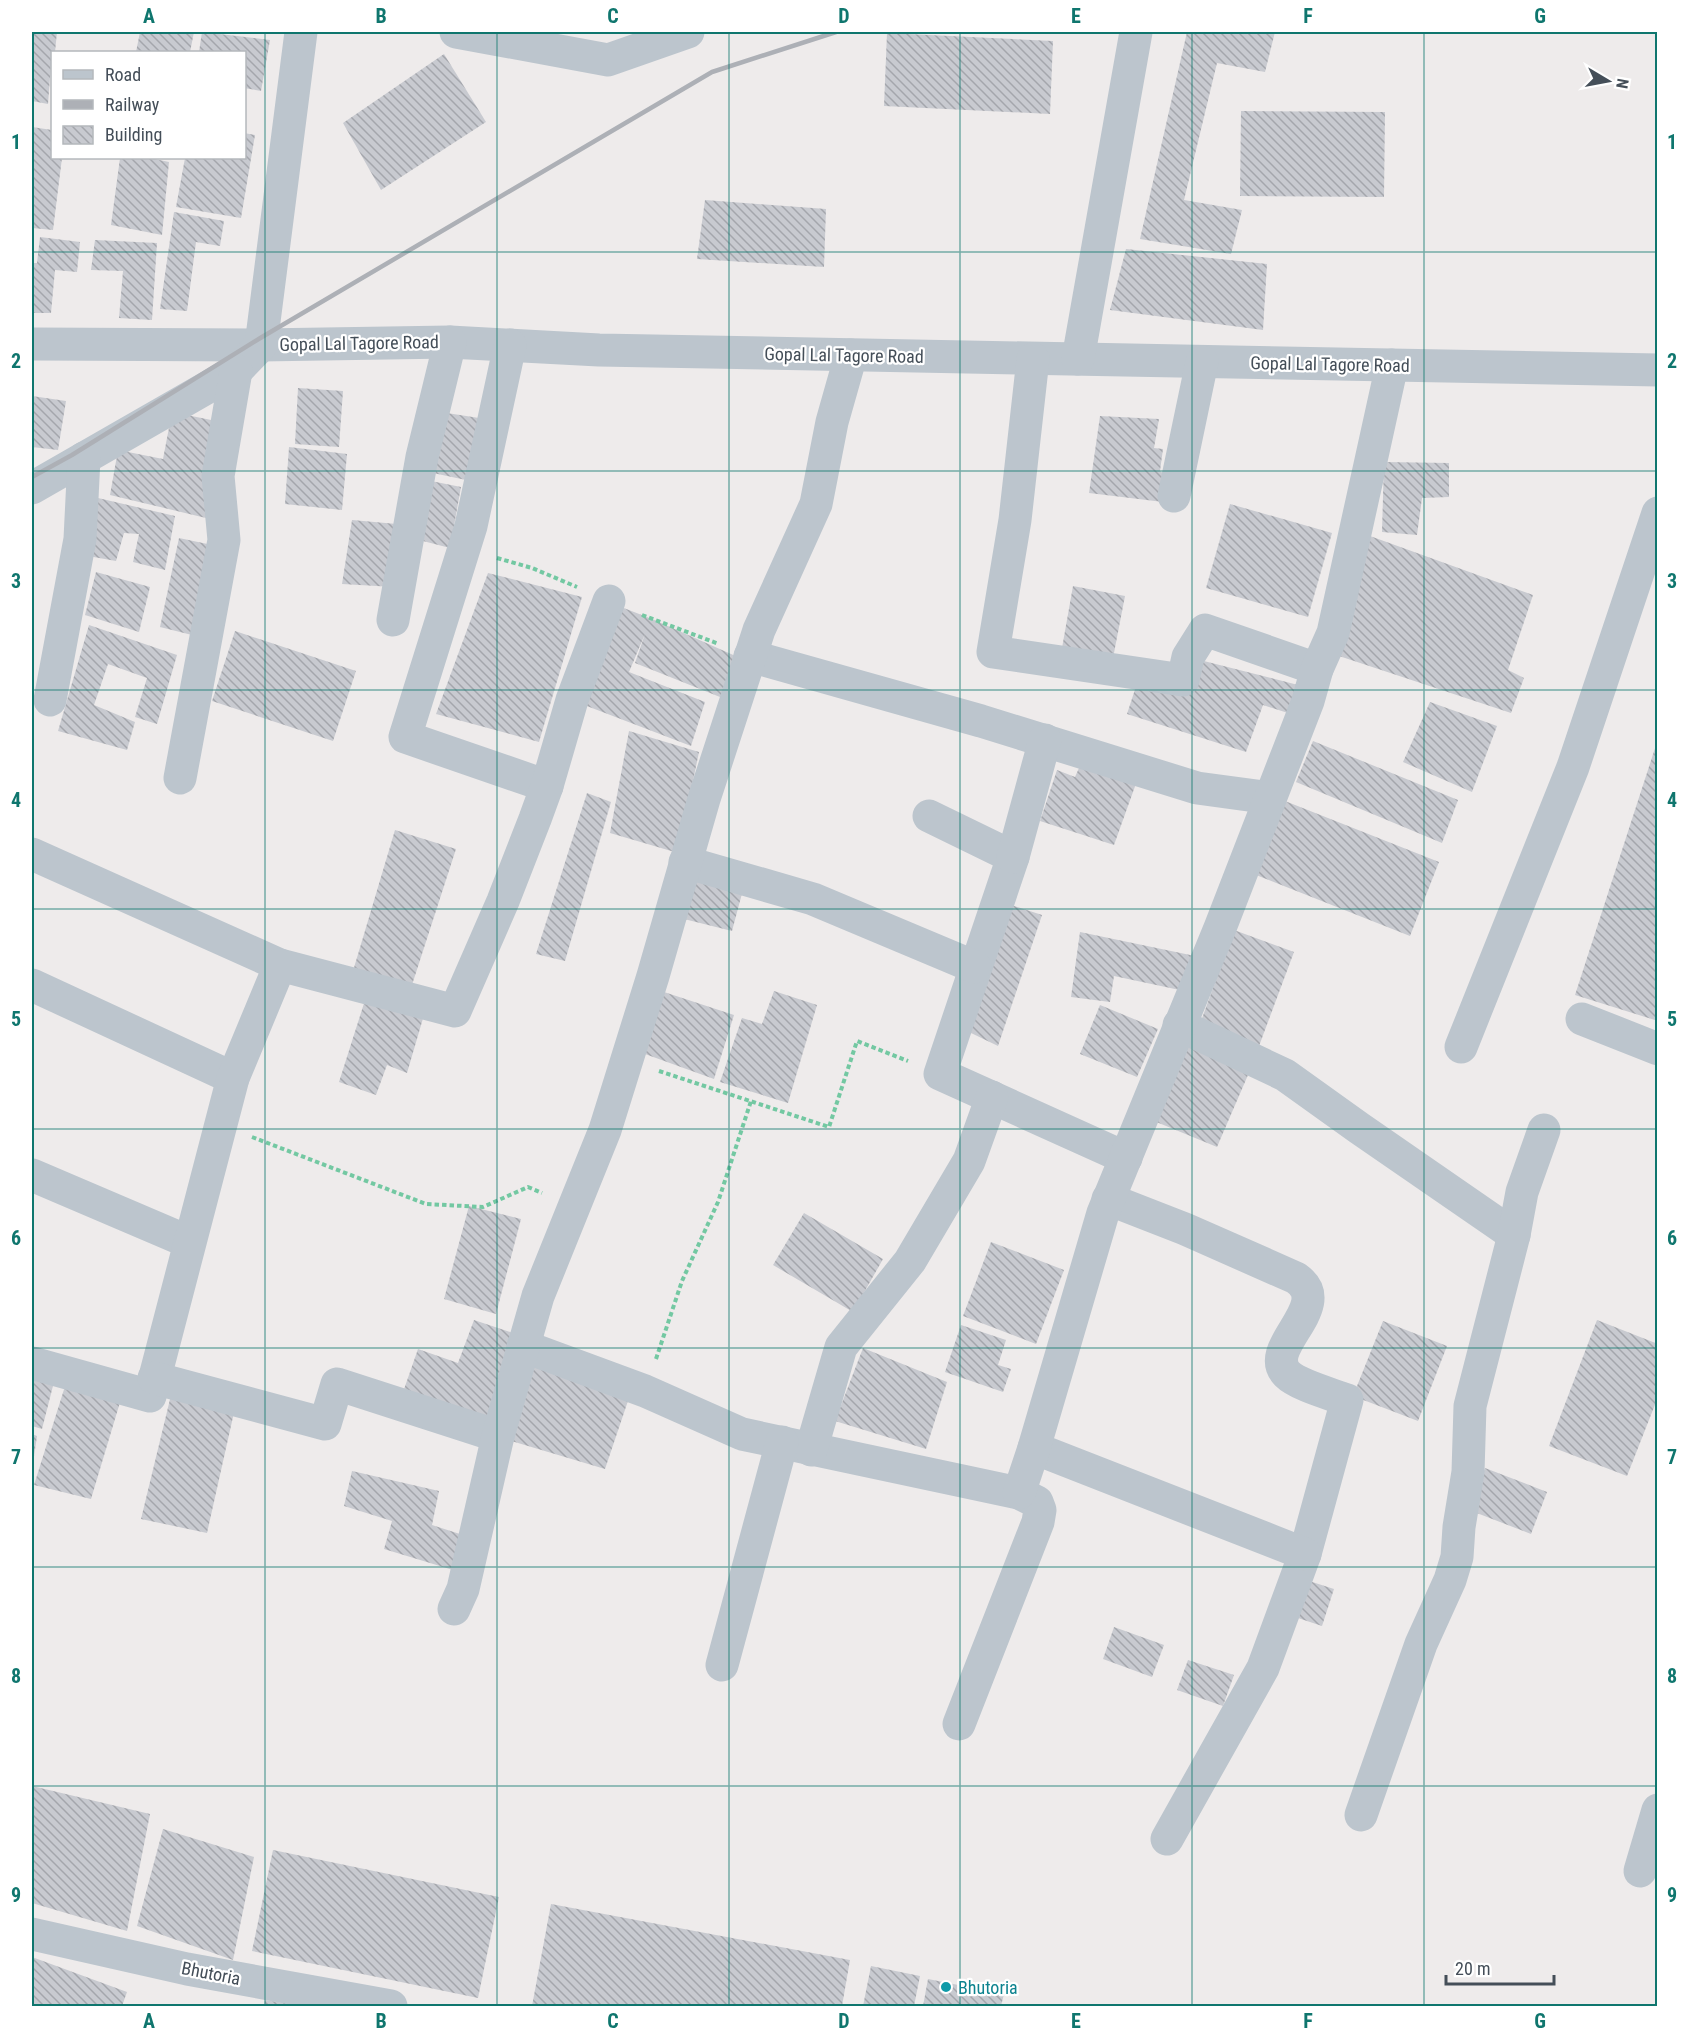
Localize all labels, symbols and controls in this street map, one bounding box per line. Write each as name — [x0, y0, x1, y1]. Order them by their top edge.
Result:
text: A — [143, 4, 155, 28]
text: B — [375, 4, 387, 28]
text: C — [607, 4, 619, 28]
text: D — [838, 4, 850, 28]
text: E — [1071, 4, 1081, 28]
text: F — [1303, 4, 1313, 28]
text: G — [1534, 4, 1546, 28]
legend — [51, 51, 246, 159]
north arrow — [1578, 51, 1638, 111]
text: Road — [105, 64, 141, 85]
text: N — [1612, 77, 1632, 90]
text: Railway — [105, 94, 160, 115]
text: Building — [105, 124, 162, 145]
text: 1 — [11, 130, 21, 154]
text: 1 — [1667, 130, 1677, 154]
street label: Gopal Lal Tagore Road — [279, 331, 439, 355]
street label: Gopal Lal Tagore Road — [764, 343, 924, 367]
text: 2 — [11, 349, 21, 373]
text: 2 — [1667, 349, 1677, 373]
street label: Gopal Lal Tagore Road — [1250, 352, 1410, 376]
text: 3 — [11, 569, 21, 593]
text: 3 — [1667, 569, 1677, 593]
text: 4 — [11, 788, 21, 812]
text: 4 — [1667, 788, 1677, 812]
text: 5 — [11, 1007, 21, 1031]
text: 5 — [1667, 1007, 1677, 1031]
text: 6 — [11, 1226, 21, 1250]
text: 6 — [1667, 1226, 1677, 1250]
text: 7 — [11, 1445, 21, 1469]
text: 7 — [1667, 1445, 1677, 1469]
text: 8 — [11, 1664, 21, 1688]
text: 8 — [1667, 1664, 1677, 1688]
text: 9 — [11, 1883, 21, 1907]
text: 9 — [1667, 1883, 1677, 1907]
scale bar — [1446, 1948, 1554, 1986]
street label: Bhutoria — [180, 1957, 242, 1989]
text: 20 m — [1455, 1958, 1490, 1979]
place label: Bhutoria — [958, 1977, 1018, 1998]
marker: Bhutoria — [939, 1980, 953, 1994]
text: A — [143, 2009, 155, 2033]
text: B — [375, 2009, 387, 2033]
text: C — [607, 2009, 619, 2033]
text: D — [838, 2009, 850, 2033]
text: E — [1071, 2009, 1081, 2033]
text: F — [1303, 2009, 1313, 2033]
text: G — [1534, 2009, 1546, 2033]

